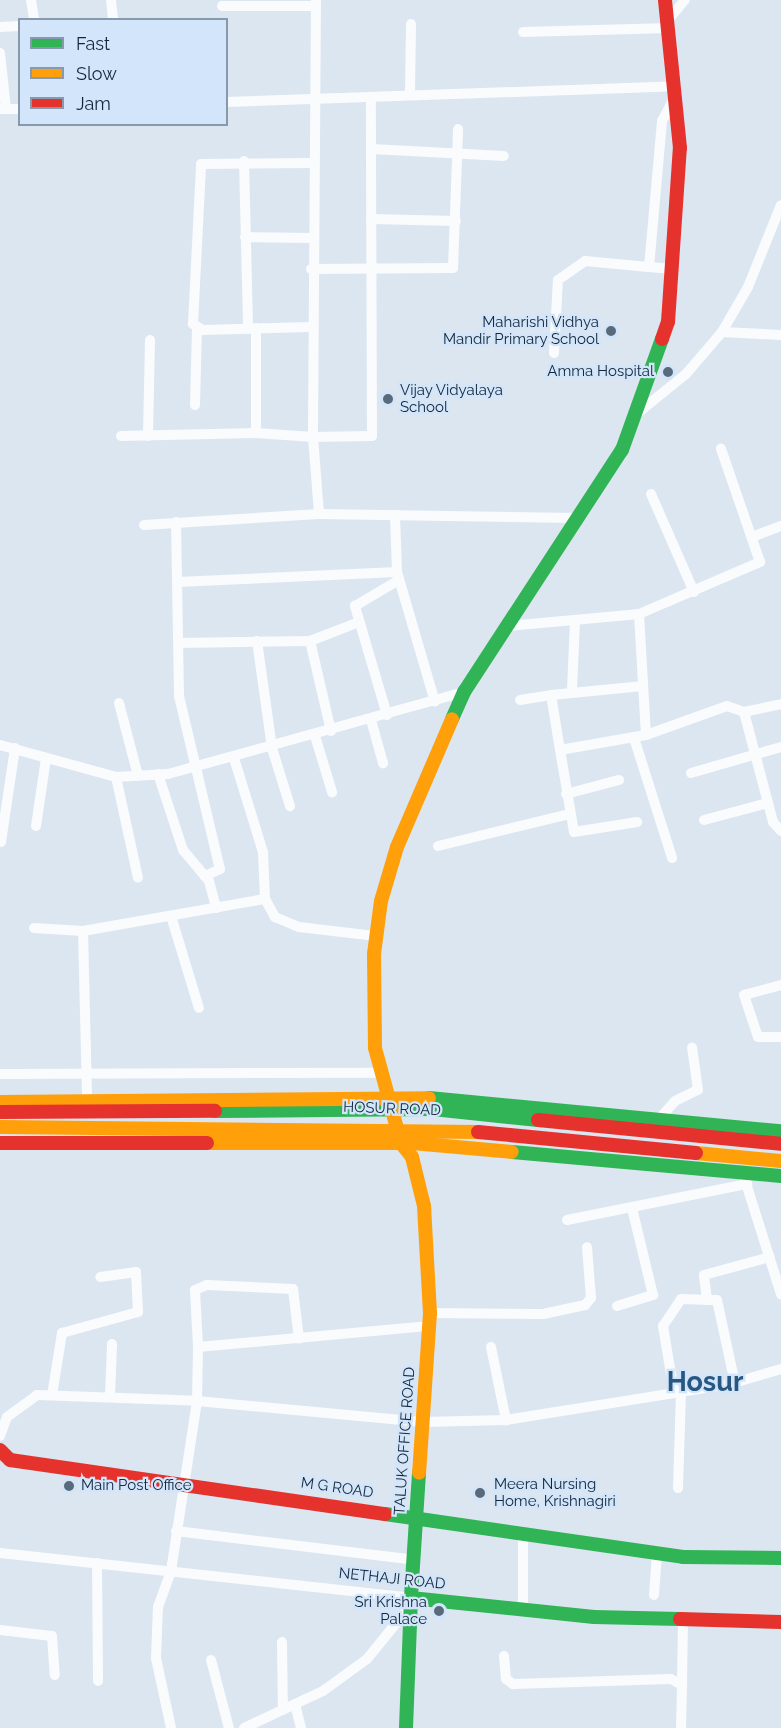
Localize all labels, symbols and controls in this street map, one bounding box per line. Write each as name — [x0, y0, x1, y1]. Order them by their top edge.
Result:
legend — [18, 18, 228, 126]
text: Fast — [76, 33, 110, 54]
text: Slow — [76, 63, 117, 84]
text: Jam — [76, 93, 111, 114]
place label: Maharishi Vidhya Mandir Primary School — [442, 313, 599, 348]
marker: Maharishi Vidhya Mandir Primary School — [604, 324, 618, 338]
place label: Amma Hospital — [547, 363, 654, 381]
marker: Amma Hospital — [659, 363, 677, 381]
place label: Vijay Vidyalaya School — [400, 381, 504, 416]
marker: Vijay Vidyalaya School — [381, 392, 395, 406]
street label: HOSUR ROAD — [343, 1098, 441, 1120]
street label: TALUK OFFICE ROAD — [391, 1366, 419, 1516]
district label: Hosur — [667, 1366, 743, 1398]
street label: M G ROAD — [300, 1474, 374, 1502]
place label: Meera Nursing Home, Krishnagiri — [494, 1475, 616, 1510]
place label: Main Post Office — [81, 1477, 192, 1495]
marker: Main Post Office — [62, 1479, 76, 1493]
marker: Meera Nursing Home, Krishnagiri — [471, 1484, 489, 1502]
street label: NETHAJI ROAD — [338, 1564, 446, 1594]
place label: Sri Krishna Palace — [354, 1593, 427, 1628]
marker: Sri Krishna Palace — [432, 1604, 446, 1618]

